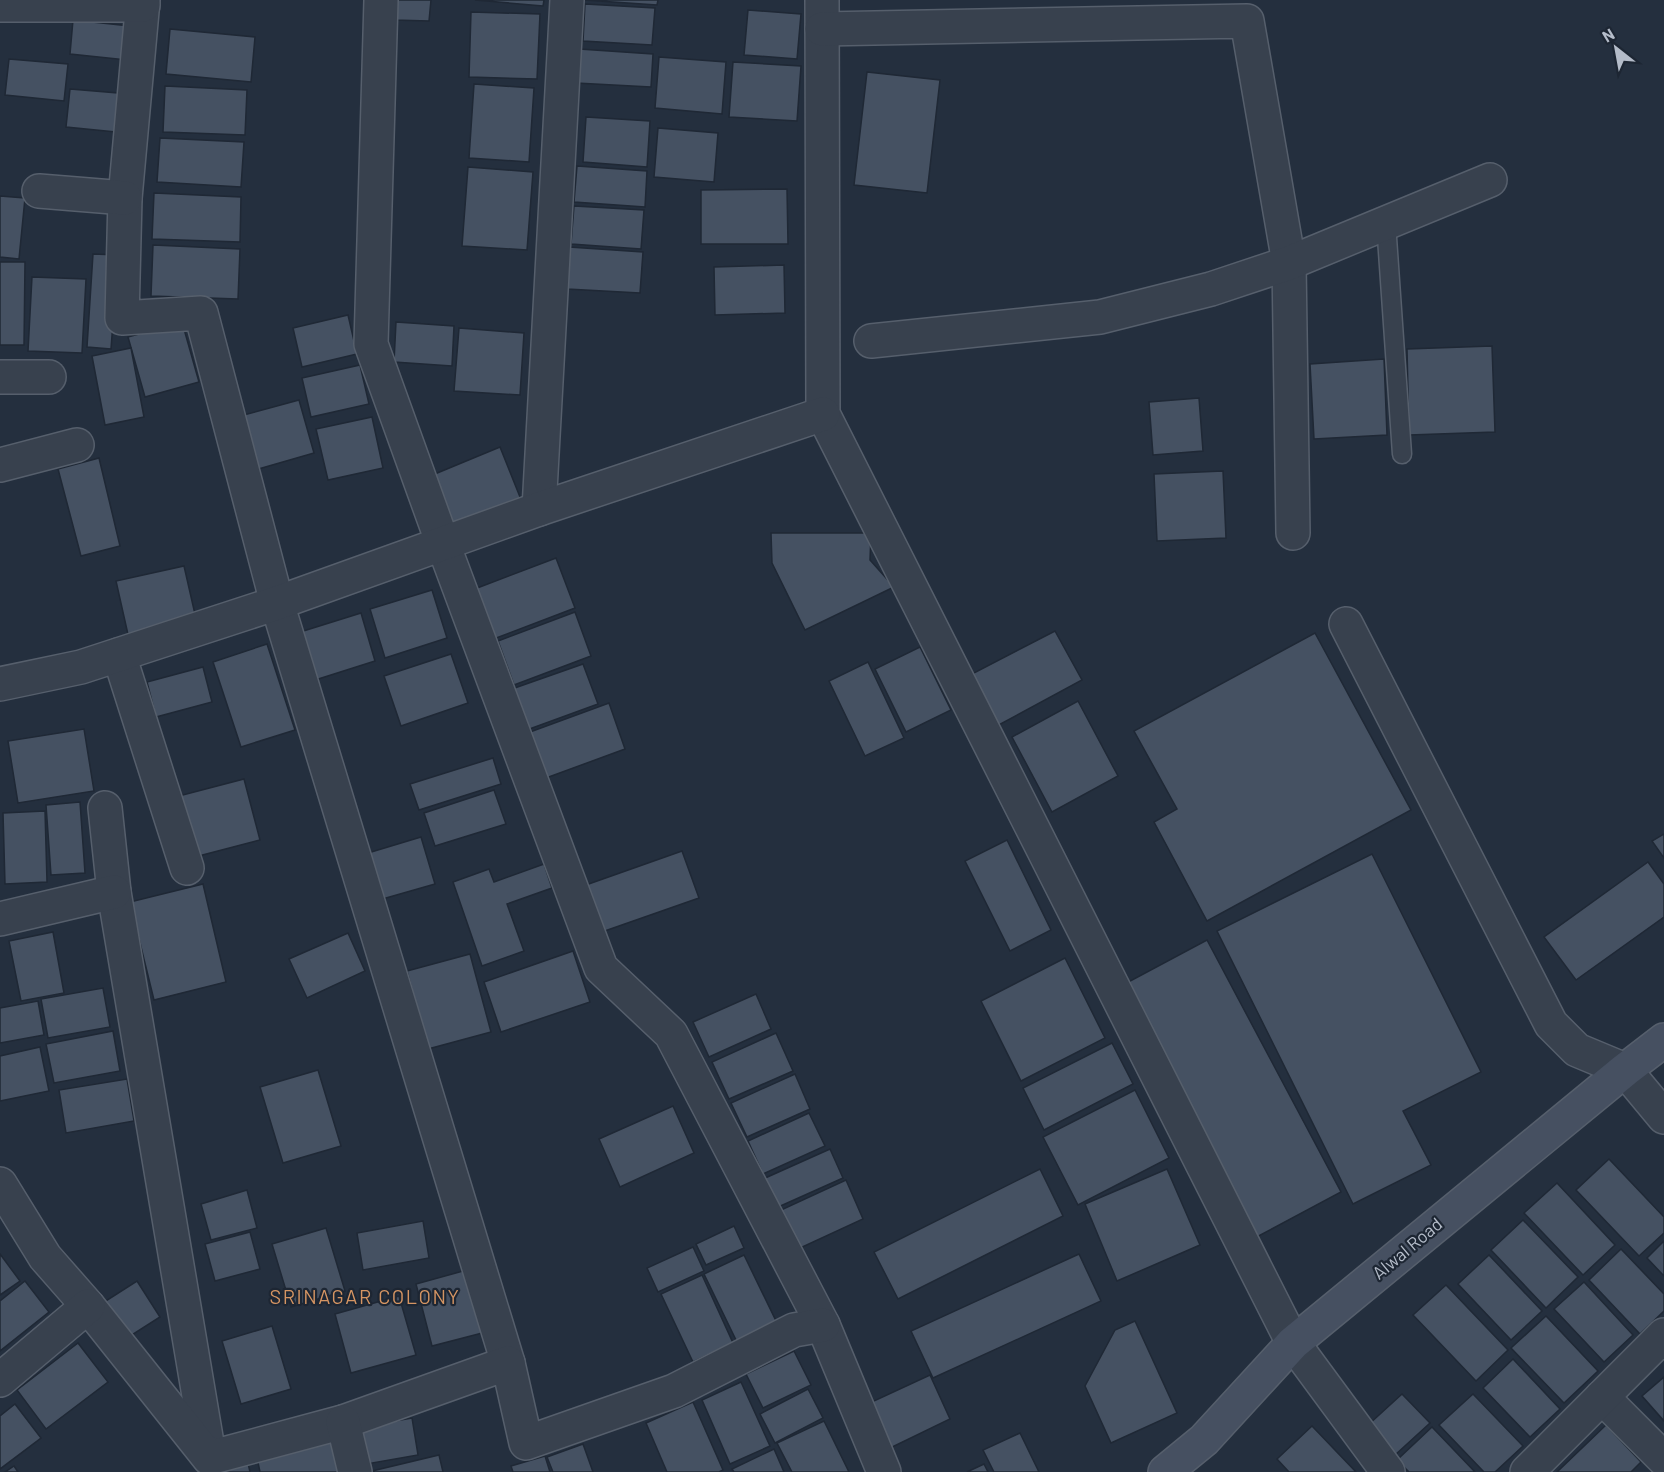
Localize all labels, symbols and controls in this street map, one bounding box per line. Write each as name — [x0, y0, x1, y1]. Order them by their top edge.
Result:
north arrow — [1586, 18, 1646, 78]
text: N — [1599, 24, 1617, 46]
street label: Alwal Road — [1368, 1212, 1446, 1284]
district label: SRINAGAR COLONY — [270, 1284, 460, 1308]

